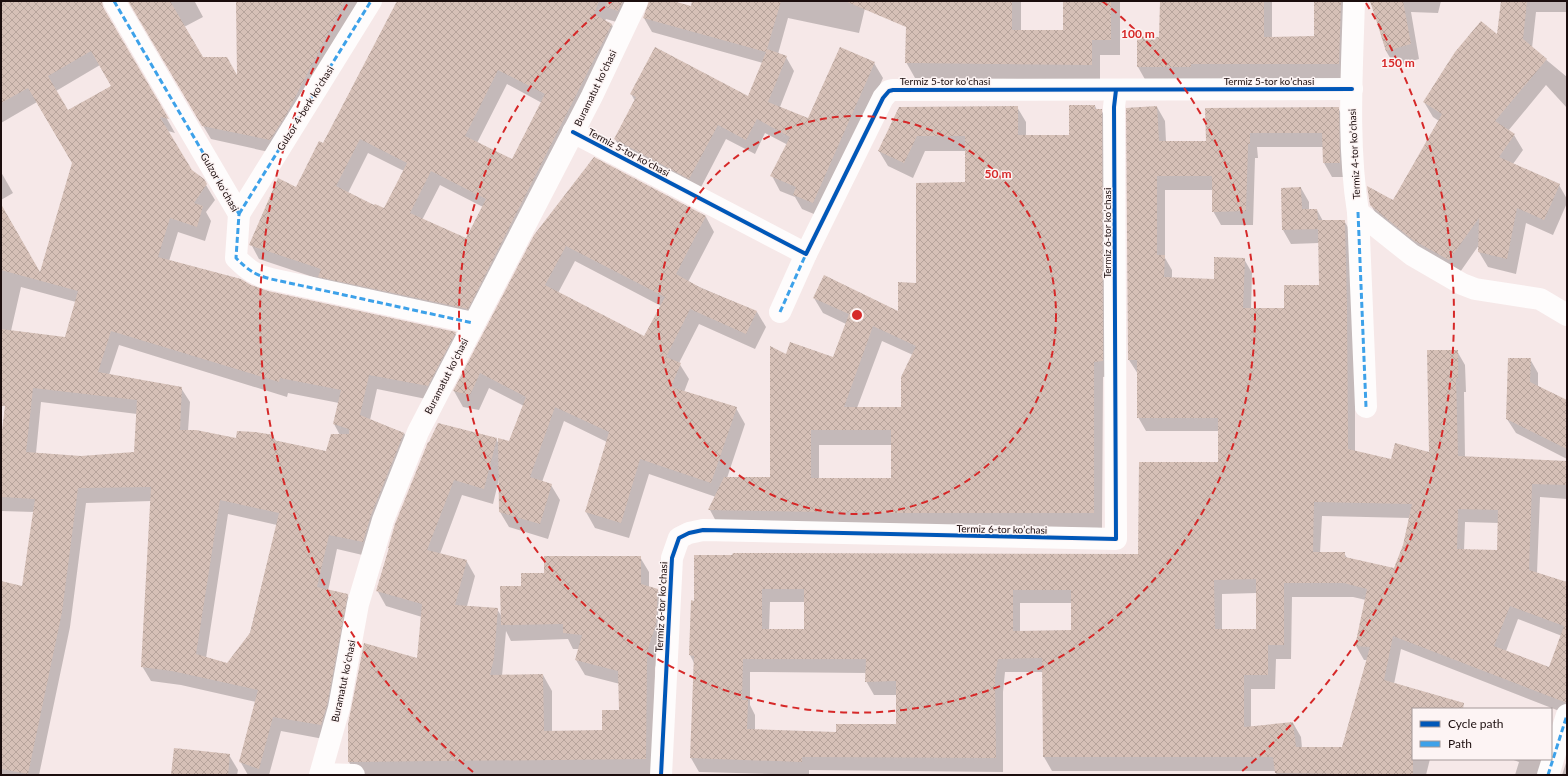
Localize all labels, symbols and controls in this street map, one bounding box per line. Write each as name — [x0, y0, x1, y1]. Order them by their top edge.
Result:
text: 100 m — [1121, 26, 1155, 41]
street label: Buramatut koʻchasi — [571, 48, 619, 128]
text: 150 m — [1381, 55, 1415, 70]
street label: Gulzor 4-berk koʼchasi — [274, 63, 336, 153]
street label: Termiz 5-tor koʼchasi — [900, 75, 990, 87]
street label: Termiz 5-tor koʼchasi — [1224, 75, 1314, 87]
street label: Termiz 4-tor koʼchasi — [1346, 108, 1362, 200]
street label: Termiz 5-tor koʼchasi — [586, 125, 672, 179]
street label: Gulzor koʻchasi — [198, 150, 242, 214]
text: 50 m — [985, 166, 1011, 181]
street label: Termiz 6-tor koʼchasi — [1101, 188, 1113, 278]
centre of rings — [850, 308, 864, 322]
street label: Buramatut koʻchasi — [422, 336, 470, 416]
street label: Termiz 6-tor koʼchasi — [957, 522, 1047, 536]
street label: Termiz 6-tor koʼchasi — [653, 561, 669, 653]
street label: Buramatut koʻchasi — [328, 639, 358, 723]
legend — [1412, 708, 1552, 760]
text: Cycle path — [1448, 716, 1503, 731]
text: Path — [1448, 736, 1472, 751]

